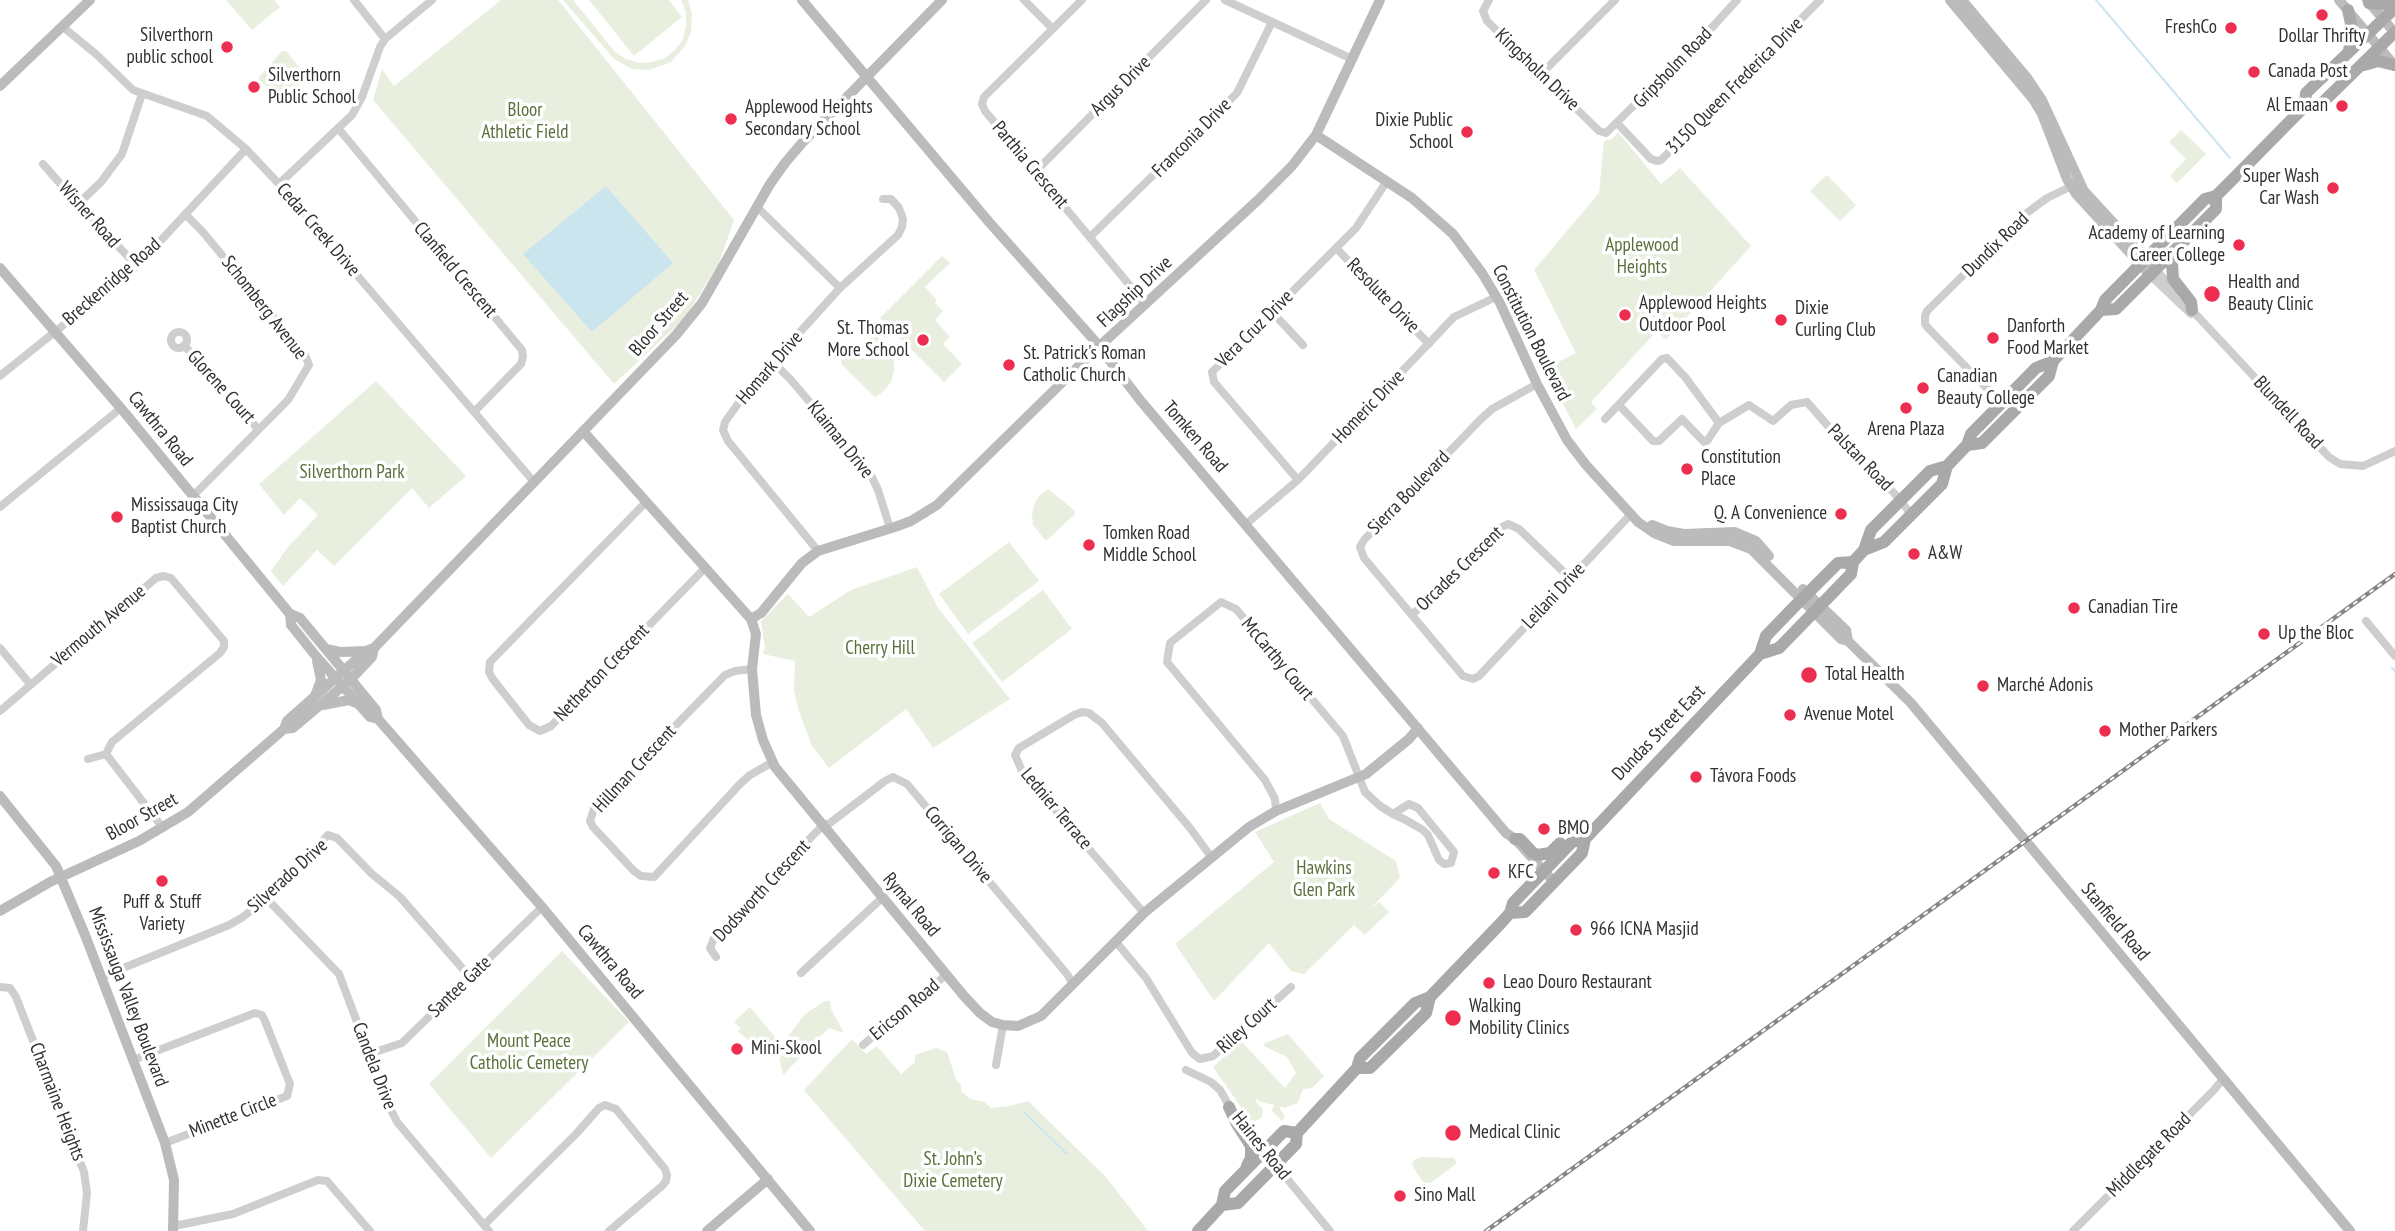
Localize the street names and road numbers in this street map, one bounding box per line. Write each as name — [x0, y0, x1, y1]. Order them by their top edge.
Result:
street label: 3150 Queen Frederica Drive — [1662, 13, 1808, 159]
street label: Gripsholm Road — [1629, 23, 1717, 113]
street label: Kingsholm Drive — [1490, 24, 1584, 116]
street label: Argus Drive — [1086, 51, 1156, 121]
street label: Franconia Drive — [1148, 94, 1236, 182]
street label: Parthia Crescent — [987, 117, 1073, 213]
street label: Wisner Road — [53, 177, 125, 253]
street label: Cedar Creek Drive — [271, 179, 365, 281]
street label: Dundix Road — [1958, 208, 2034, 282]
street label: Clanfield Crescent — [408, 218, 502, 322]
street label: Breckenridge Road — [58, 233, 166, 331]
street label: Schomberg Avenue — [216, 252, 312, 364]
street label: Flagship Drive — [1093, 252, 1177, 332]
street label: Resolute Drive — [1342, 254, 1424, 338]
street label: Constitution Boulevard — [1487, 261, 1575, 405]
street label: Vera Cruz Drive — [1212, 286, 1298, 372]
street label: Bloor Street — [625, 287, 693, 361]
street label: Homark Drive — [732, 327, 808, 409]
street label: Glorene Court — [182, 346, 260, 428]
street label: Homeric Drive — [1328, 366, 1410, 448]
street label: Blundell Road — [2249, 372, 2327, 454]
street label: Cawthra Road — [123, 387, 197, 471]
street label: Klaiman Drive — [802, 397, 878, 483]
street label: Tomken Road — [1158, 397, 1232, 477]
street label: Palstan Road — [1823, 420, 1897, 496]
street label: Sierra Boulevard — [1363, 446, 1455, 540]
street label: Orcades Crescent — [1412, 522, 1508, 616]
street label: Leilani Drive — [1518, 558, 1590, 634]
street label: Vermouth Avenue — [47, 580, 151, 672]
street label: McCarthy Court — [1236, 613, 1318, 705]
street label: Netherton Crescent — [550, 620, 654, 726]
street label: Dundas Street East — [1608, 681, 1710, 785]
street label: Hillman Crescent — [589, 721, 681, 817]
street label: Lednier Terrace — [1015, 764, 1097, 854]
street label: Bloor Street — [102, 788, 182, 846]
street label: Corrigan Drive — [919, 802, 997, 888]
street label: Silverado Drive — [243, 834, 333, 918]
street label: Dodsworth Crescent — [709, 835, 815, 947]
street label: Rymal Road — [878, 868, 944, 942]
street label: Stanfield Road — [2076, 878, 2154, 966]
street label: Mississauga Valley Boulevard — [83, 904, 173, 1090]
street label: Cawthra Road — [572, 920, 648, 1004]
street label: Santee Gate — [424, 952, 496, 1022]
street label: Ericson Road — [866, 974, 944, 1046]
street label: Riley Court — [1213, 993, 1281, 1059]
street label: Candela Drive — [347, 1019, 401, 1113]
street label: Charmaine Heights — [24, 1040, 90, 1164]
street label: Minette Circle — [186, 1089, 280, 1143]
street label: Haines Road — [1227, 1107, 1295, 1185]
street label: Middlegate Road — [2102, 1108, 2196, 1202]

